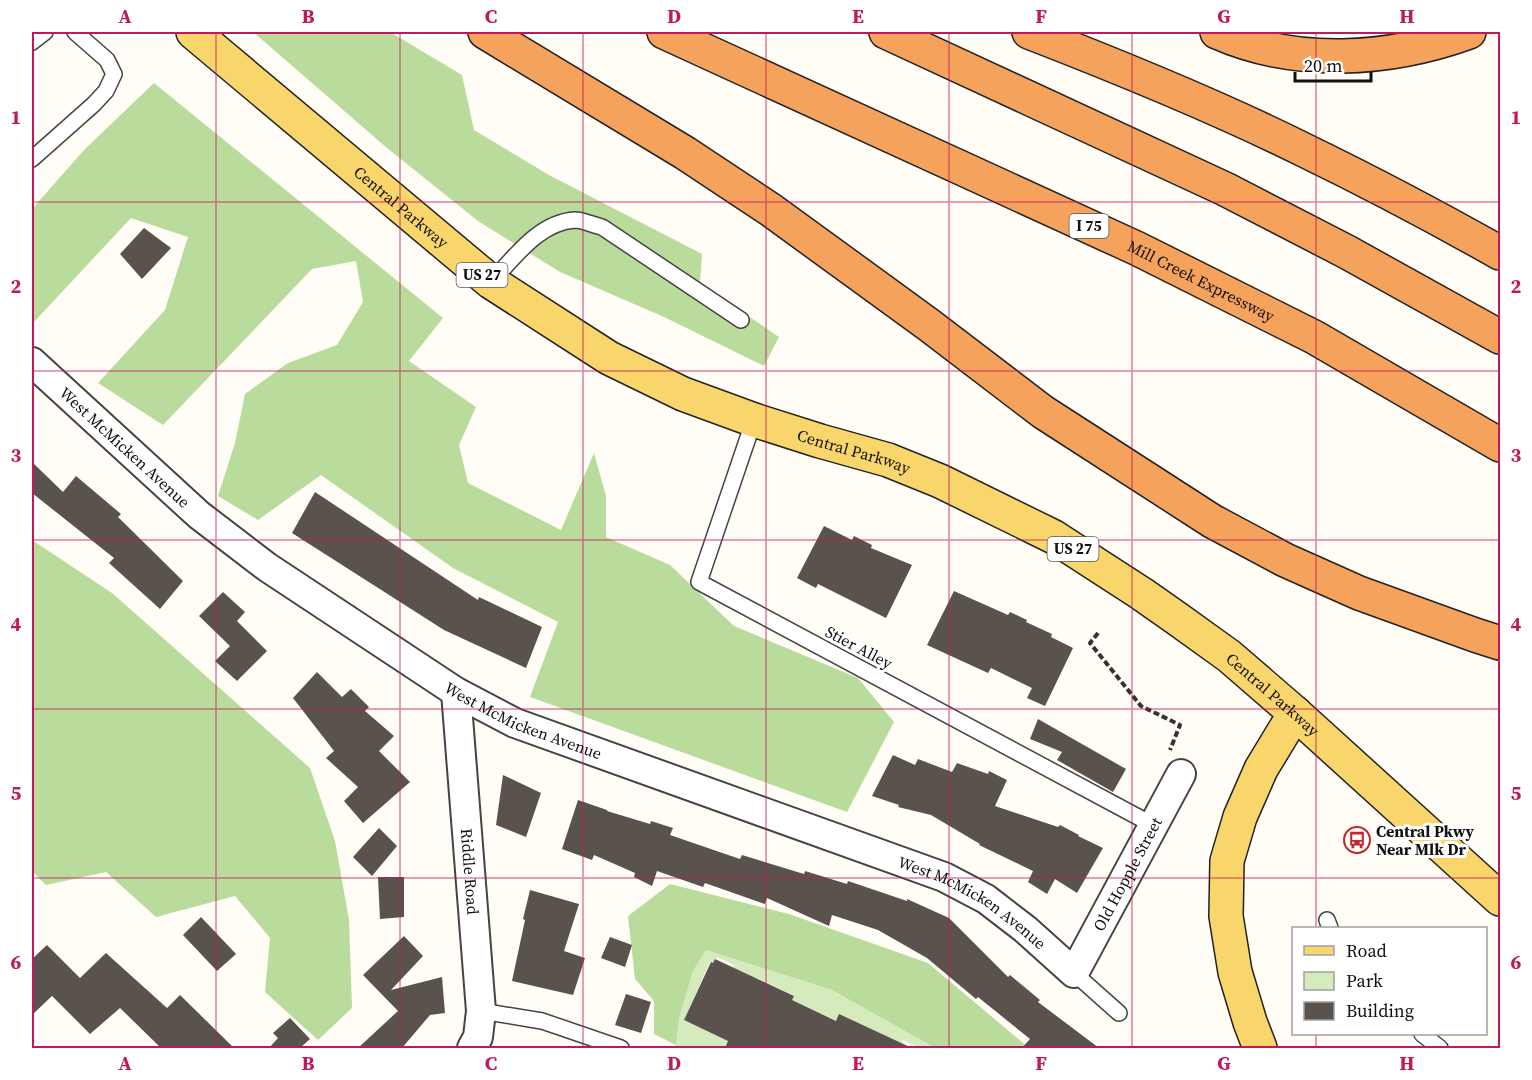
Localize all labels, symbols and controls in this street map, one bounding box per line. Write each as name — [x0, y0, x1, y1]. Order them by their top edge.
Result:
text: A — [118, 2, 132, 30]
text: B — [301, 2, 315, 30]
text: C — [485, 2, 497, 30]
text: D — [667, 2, 681, 30]
text: E — [852, 2, 864, 30]
text: F — [1035, 2, 1047, 30]
text: G — [1217, 2, 1231, 30]
text: H — [1399, 2, 1415, 30]
scale bar — [1295, 45, 1372, 83]
text: 20 m — [1304, 53, 1342, 78]
text: 1 — [11, 103, 21, 131]
text: 1 — [1511, 103, 1521, 131]
street label: Central Parkway — [349, 161, 454, 253]
road number: I 75 — [1070, 214, 1108, 238]
street label: Mill Creek Expressway — [1124, 235, 1279, 327]
road number: US 27 — [456, 263, 508, 287]
text: 2 — [11, 272, 22, 300]
text: 2 — [1511, 272, 1522, 300]
street label: West McMicken Avenue — [55, 382, 195, 513]
street label: Central Parkway — [795, 423, 915, 479]
text: 3 — [11, 441, 22, 469]
text: 3 — [1511, 441, 1522, 469]
road number: US 27 — [1048, 537, 1098, 561]
text: 4 — [11, 610, 22, 638]
text: 4 — [1511, 610, 1522, 638]
street label: Stier Alley — [822, 620, 897, 674]
street label: Central Parkway — [1221, 647, 1325, 742]
street label: West McMicken Avenue — [440, 676, 605, 764]
text: 5 — [11, 779, 22, 807]
text: 5 — [1511, 779, 1522, 807]
street label: Old Hopple Street — [1088, 813, 1167, 935]
place label: Central Pkwy Near Mlk Dr — [1376, 820, 1475, 860]
bus stop icon: Central Pkwy Near Mlk Dr — [1342, 825, 1372, 855]
street label: Riddle Road — [456, 828, 484, 915]
street label: West McMicken Avenue — [895, 850, 1051, 954]
legend — [1292, 927, 1487, 1035]
text: Road — [1346, 938, 1387, 963]
text: 6 — [11, 948, 22, 976]
text: 6 — [1511, 948, 1522, 976]
text: Park — [1346, 968, 1383, 993]
text: Building — [1346, 998, 1414, 1023]
text: A — [118, 1049, 132, 1077]
text: B — [301, 1049, 315, 1077]
text: C — [485, 1049, 497, 1077]
text: D — [667, 1049, 681, 1077]
text: E — [852, 1049, 864, 1077]
text: F — [1035, 1049, 1047, 1077]
text: G — [1217, 1049, 1231, 1077]
text: H — [1399, 1049, 1415, 1077]

